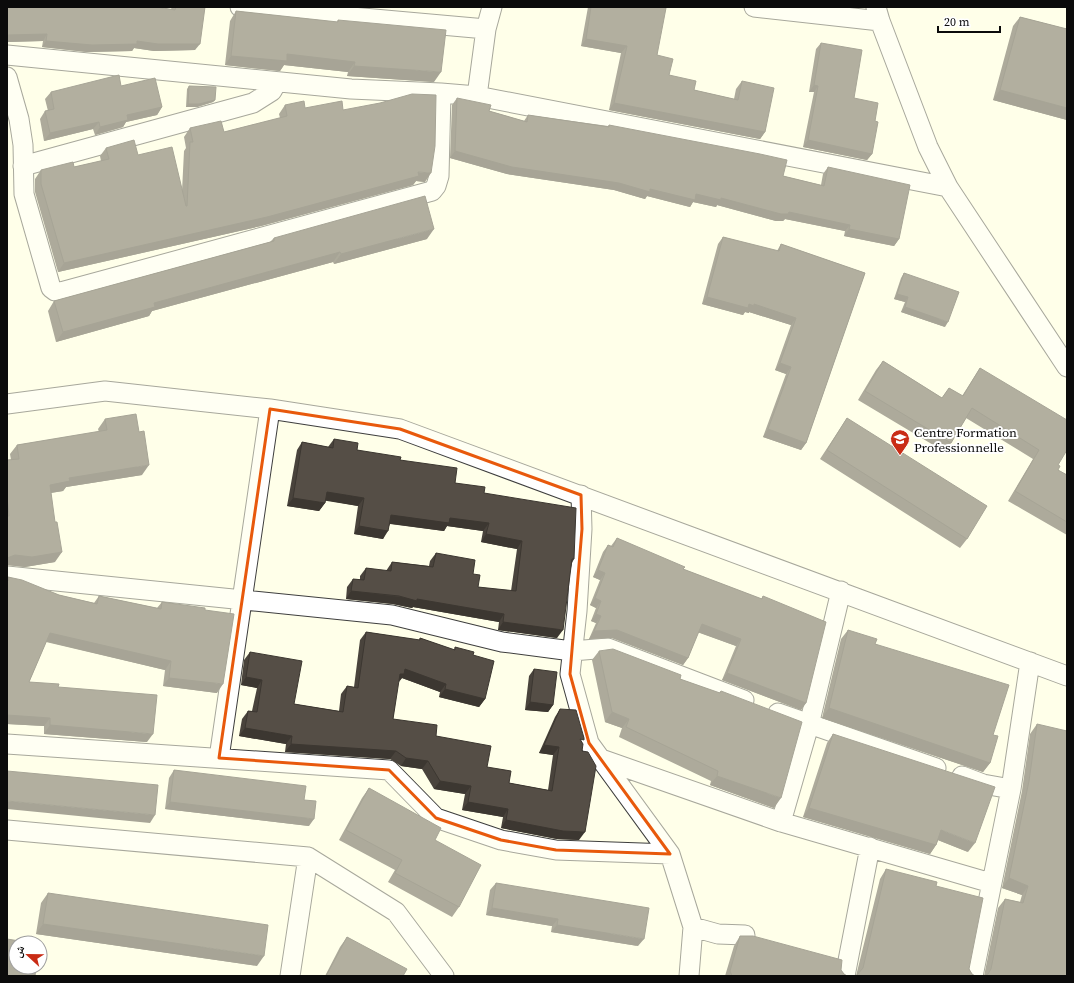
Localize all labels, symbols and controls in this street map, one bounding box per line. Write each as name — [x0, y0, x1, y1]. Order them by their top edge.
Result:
scale bar — [938, 8, 1000, 34]
text: 20 m — [944, 14, 970, 30]
place label: Centre Formation Professionnelle — [914, 424, 1017, 456]
school or university icon: Centre Formation Professionnelle — [889, 428, 911, 456]
north arrow — [8, 935, 48, 975]
text: ش — [10, 943, 28, 960]

